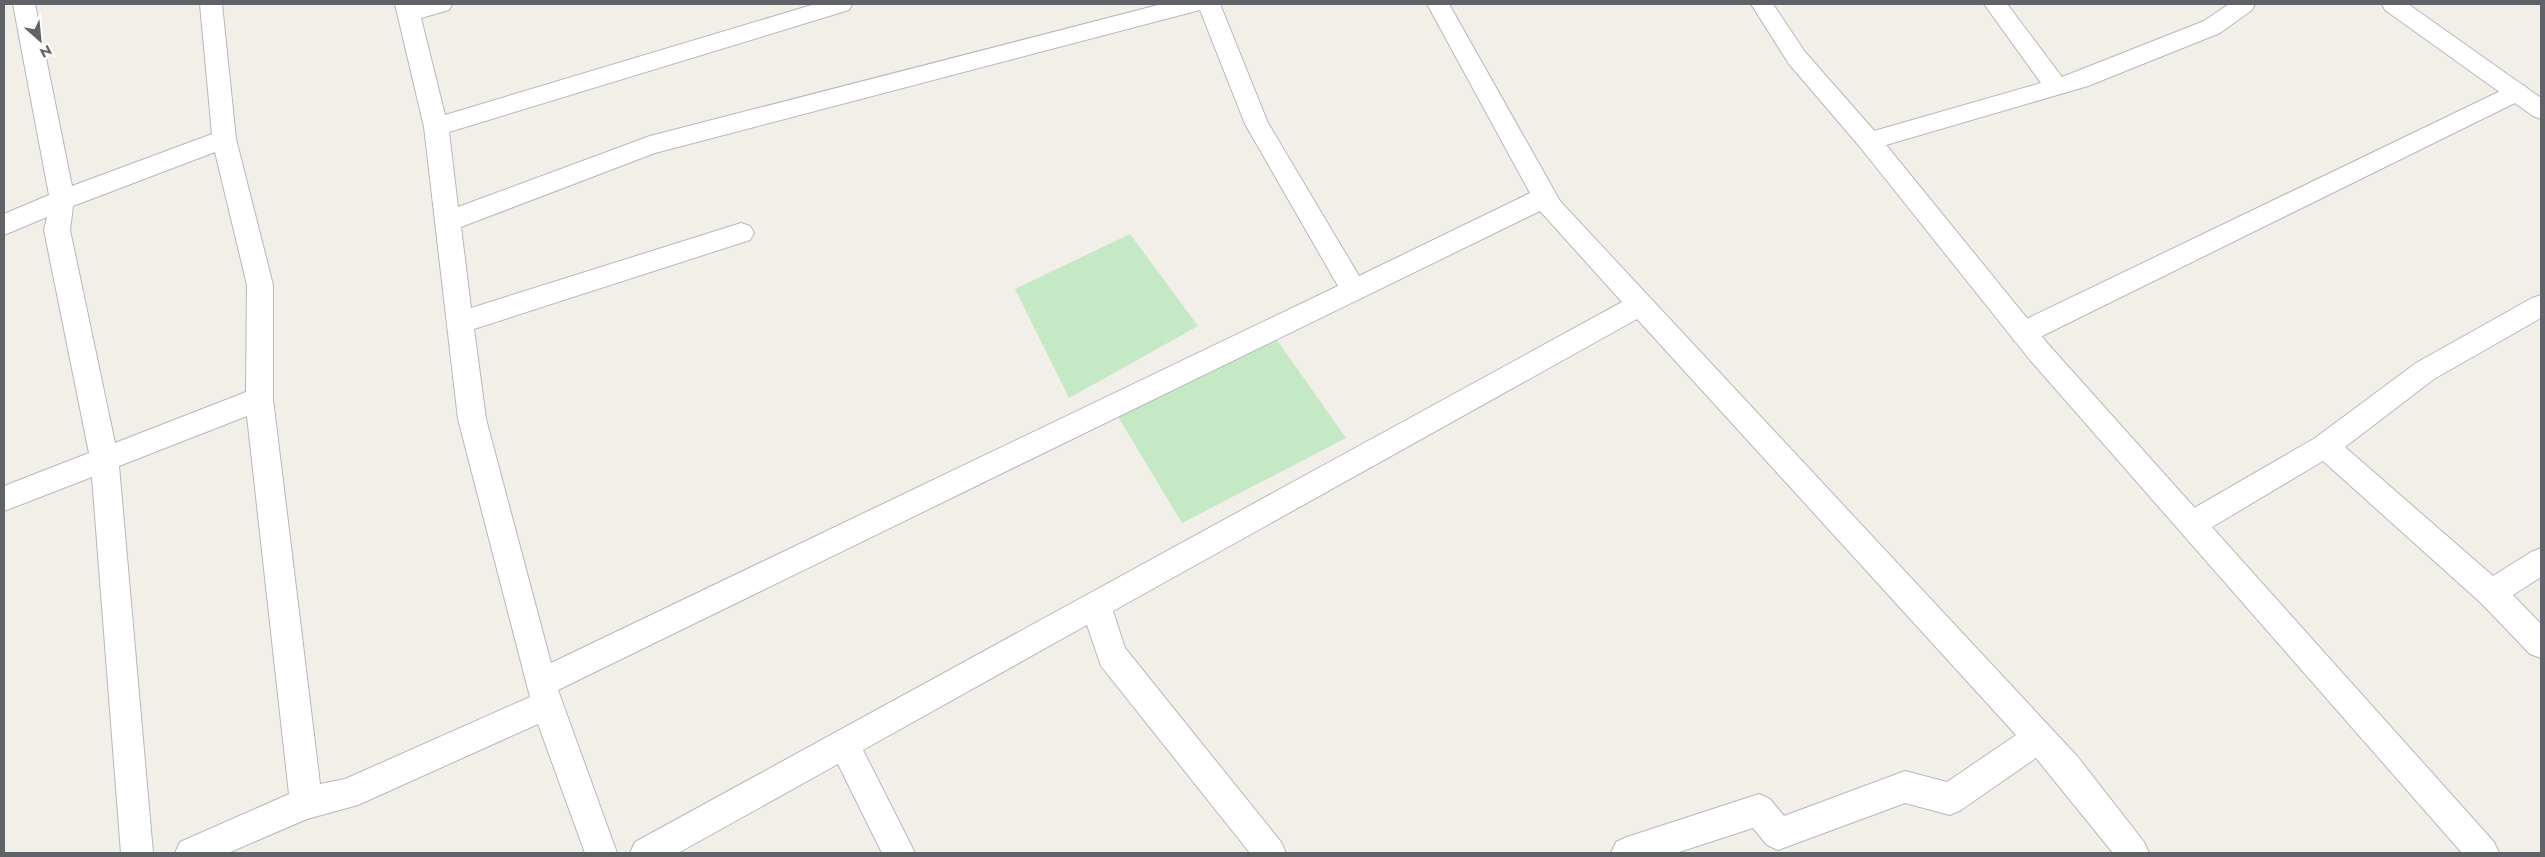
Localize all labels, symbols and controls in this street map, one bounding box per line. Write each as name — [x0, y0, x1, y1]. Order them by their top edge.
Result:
north arrow — [15, 15, 65, 65]
text: N — [36, 40, 55, 63]

